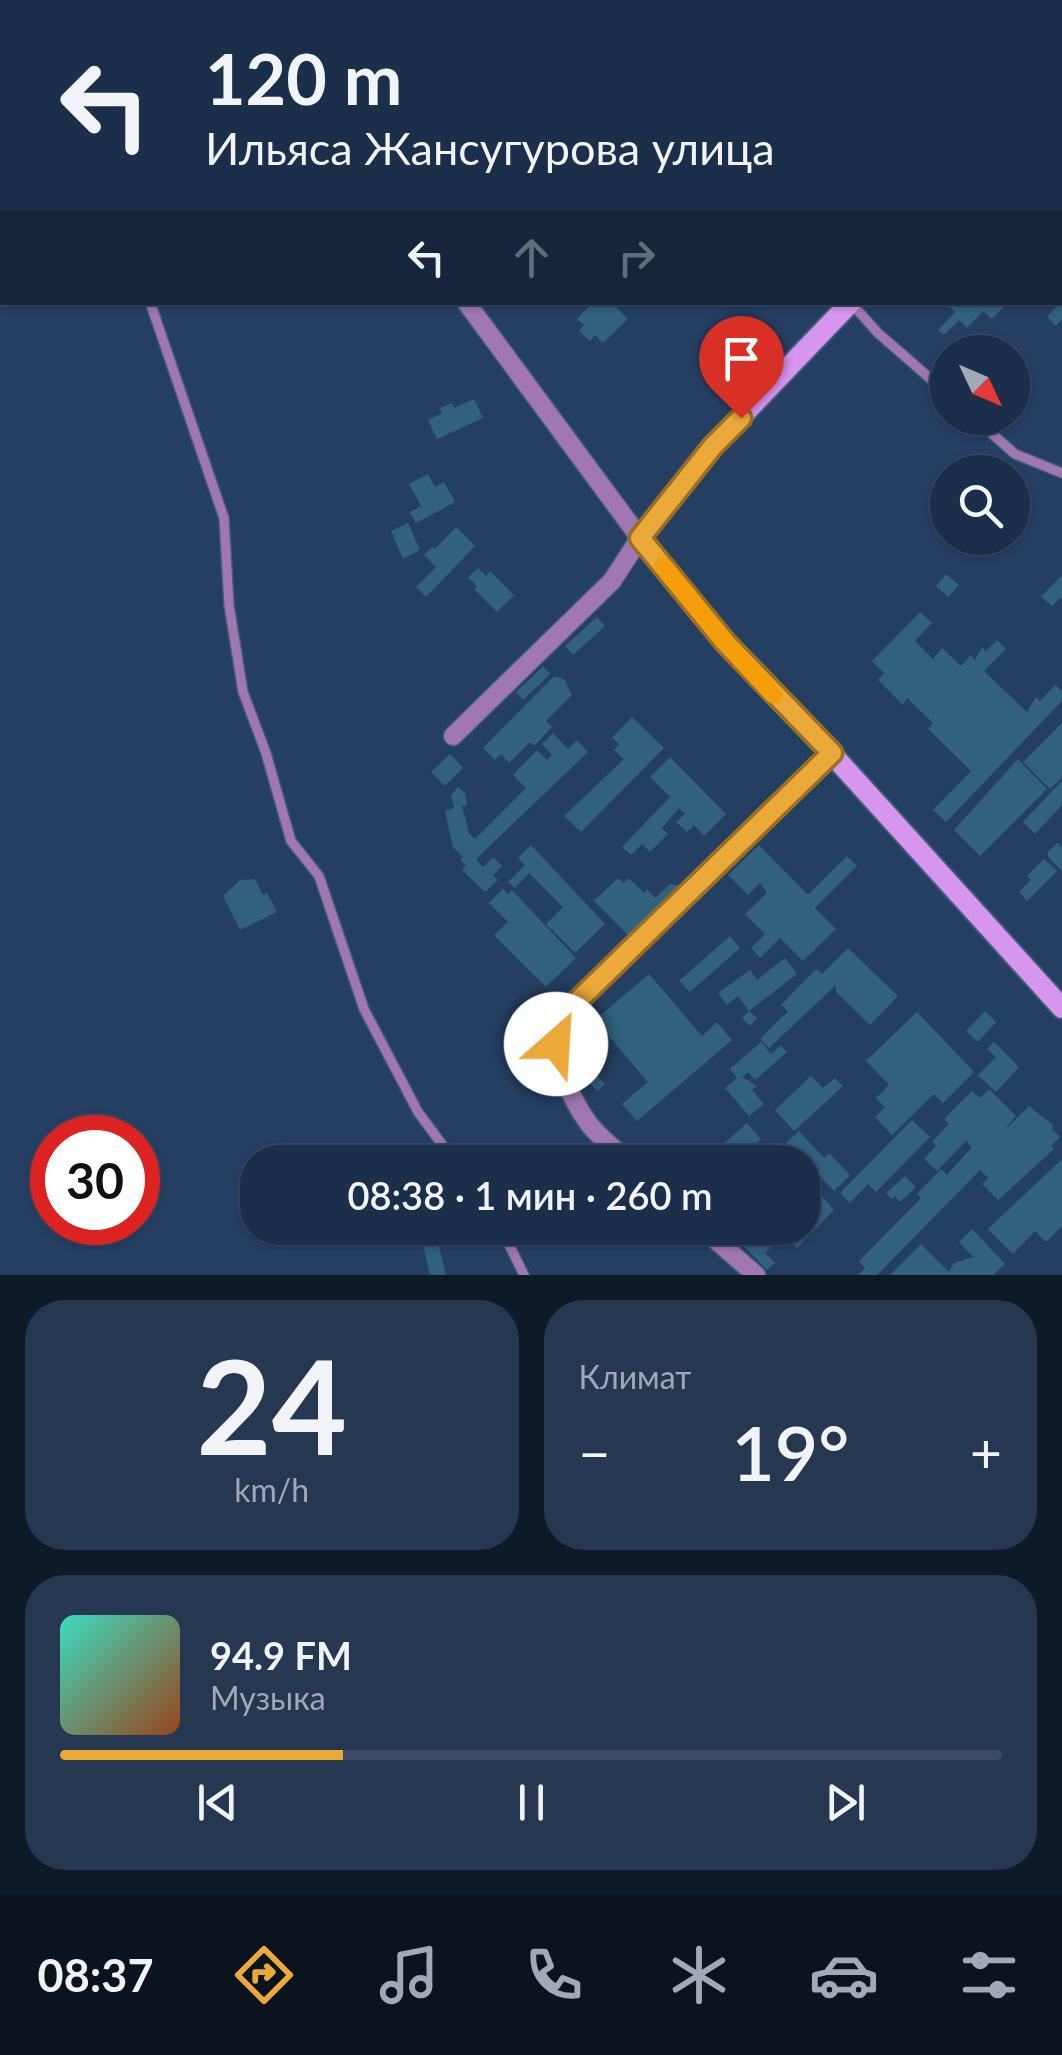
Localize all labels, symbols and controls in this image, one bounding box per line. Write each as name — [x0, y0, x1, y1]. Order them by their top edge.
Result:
text: 120 m — [205, 36, 402, 120]
icon: left — [40, 40, 170, 170]
text: Ильяса Жансугурова улица — [205, 121, 775, 175]
icon: left — [399, 230, 454, 285]
icon: ahead — [504, 230, 559, 285]
icon: right — [609, 230, 664, 285]
pin — [699, 316, 784, 419]
icon: arrive — [714, 331, 769, 386]
north arrow — [930, 335, 1030, 435]
map controls — [930, 335, 1030, 555]
button: search — [930, 455, 1030, 555]
position arrow — [504, 992, 608, 1096]
speed limit sign: 30 — [30, 1115, 160, 1245]
text: 08:38 · 1 мин · 260 m — [347, 1172, 713, 1218]
text: 24 — [196, 1327, 347, 1483]
text: Климат — [579, 1357, 691, 1396]
text: 19° — [731, 1407, 849, 1497]
text: − — [579, 1419, 610, 1485]
text: + — [970, 1419, 1002, 1485]
text: km/h — [234, 1470, 309, 1509]
text: 94.9 FM — [210, 1632, 352, 1678]
text: Музыка — [210, 1678, 326, 1717]
icon: previous — [190, 1775, 245, 1830]
icon: pause — [504, 1775, 559, 1830]
icon: next — [818, 1775, 873, 1830]
icon: directions — [229, 1940, 299, 2010]
icon: music — [374, 1940, 444, 2010]
icon: phone — [519, 1940, 589, 2010]
icon: climate — [664, 1940, 734, 2010]
icon: car — [809, 1940, 879, 2010]
icon: filters — [954, 1940, 1024, 2010]
text: 08:37 — [38, 1948, 154, 2002]

